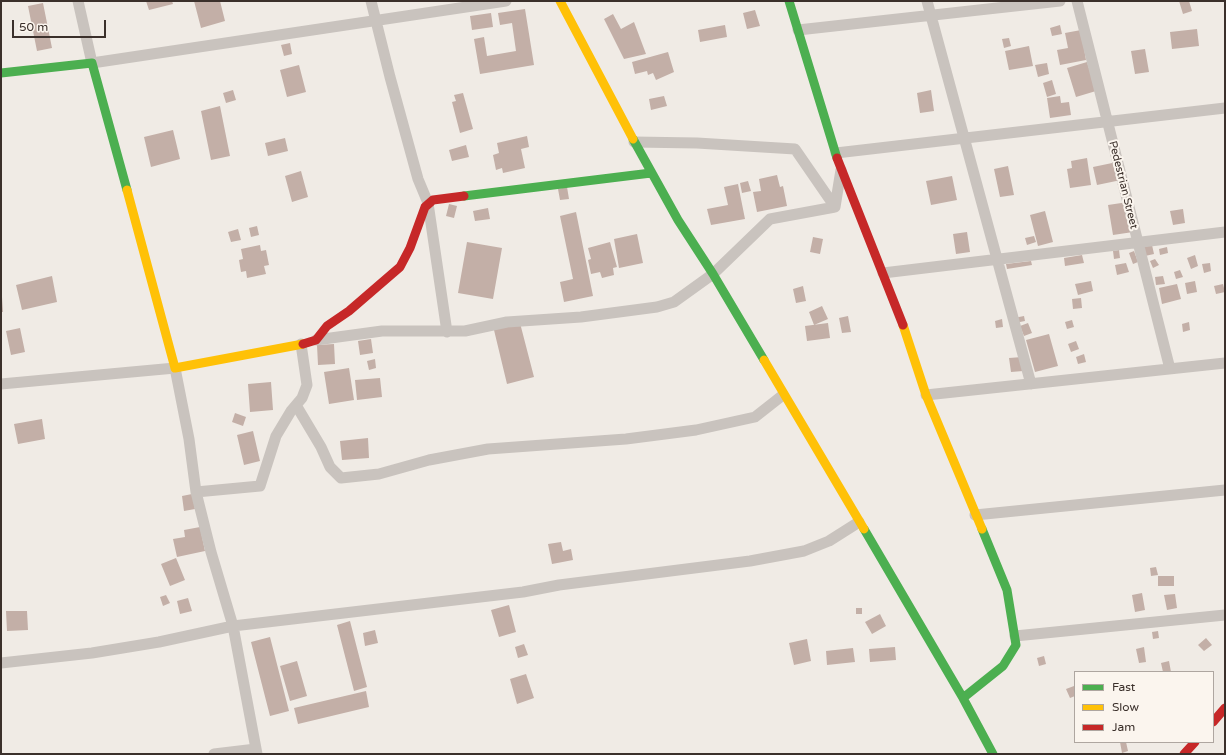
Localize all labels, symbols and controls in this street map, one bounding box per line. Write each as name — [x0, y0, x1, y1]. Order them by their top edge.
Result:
scale bar — [14, 12, 108, 38]
text: 50 m — [19, 20, 48, 34]
street label: Pedestrian Street — [1106, 140, 1140, 230]
legend — [1074, 671, 1214, 743]
text: Fast — [1112, 680, 1135, 694]
text: Slow — [1112, 700, 1139, 714]
text: Jam — [1112, 720, 1135, 734]

